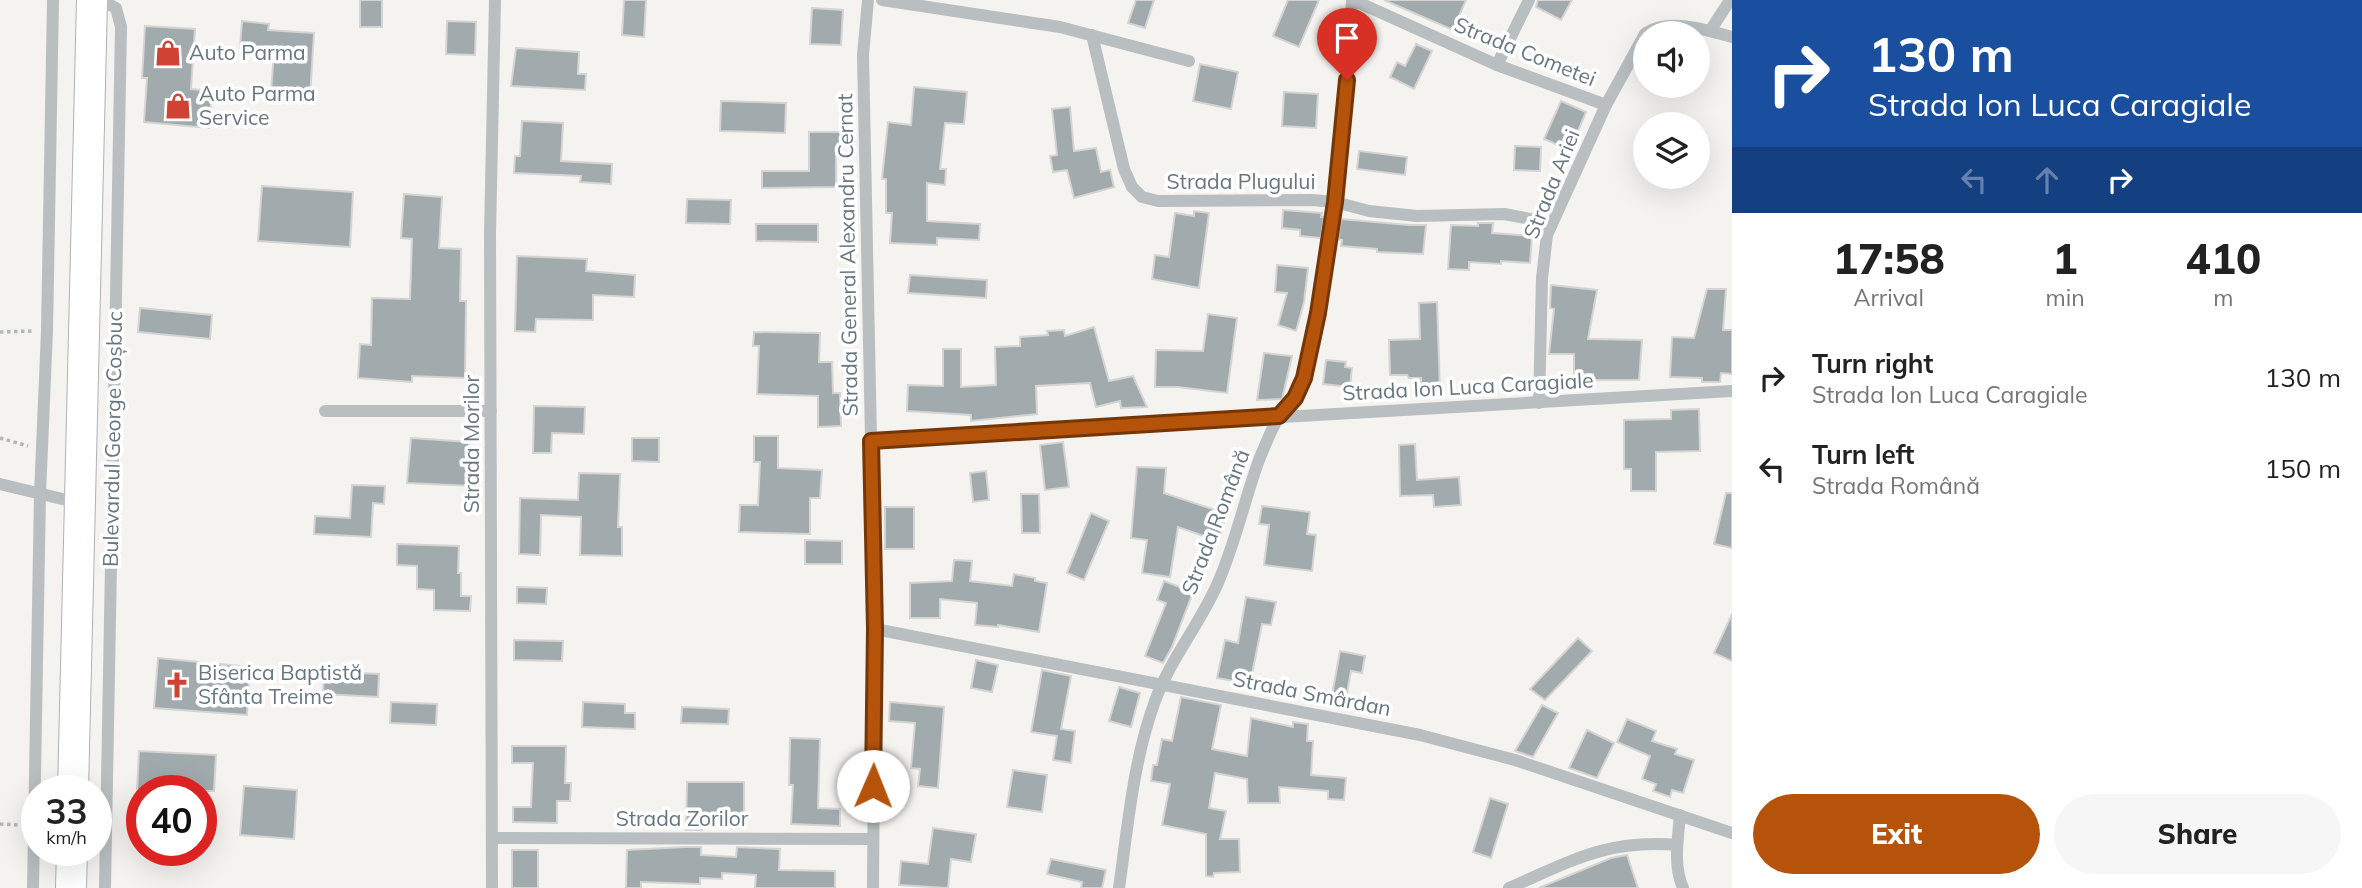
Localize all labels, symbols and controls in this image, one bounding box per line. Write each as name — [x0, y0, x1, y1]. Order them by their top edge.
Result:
pin — [1317, 8, 1377, 80]
street label: Strada Cometei — [1451, 11, 1600, 91]
icon: arrive — [1328, 19, 1366, 57]
map controls — [1633, 21, 1710, 189]
button: sound — [1633, 21, 1710, 98]
text: 130 m — [1868, 23, 2014, 84]
icon: right — [1753, 28, 1844, 119]
shop icon: Auto Parma — [153, 38, 183, 68]
place label: Auto Parma — [189, 39, 306, 65]
place label: Auto Parma Service — [199, 80, 316, 130]
text: Strada Ion Luca Caragiale — [1868, 84, 2251, 124]
shop icon: Auto Parma Service — [163, 91, 193, 121]
street label: Strada General Alexandru Cernat — [831, 93, 863, 417]
button: layers — [1633, 112, 1710, 189]
street label: Strada Ariei — [1517, 125, 1585, 242]
icon: left — [1955, 161, 1993, 199]
icon: ahead — [2028, 161, 2066, 199]
icon: right — [2101, 161, 2139, 199]
street label: Strada Plugului — [1167, 168, 1315, 194]
text: 17:58 — [1833, 232, 1945, 285]
text: 1 — [2052, 232, 2078, 285]
text: 410 — [2186, 232, 2261, 285]
text: Arrival — [1854, 283, 1924, 312]
text: min — [2045, 283, 2085, 312]
text: m — [2213, 283, 2233, 312]
street label: Bulevardul George Coșbuc — [97, 311, 128, 567]
text: Turn right — [1812, 347, 1933, 380]
icon: right — [1753, 359, 1791, 397]
text: 130 m — [2265, 361, 2341, 394]
street label: Strada Ion Luca Caragiale — [1342, 366, 1594, 406]
street label: Strada Morilor — [458, 374, 484, 513]
text: Strada Ion Luca Caragiale — [1812, 380, 2088, 409]
text: Turn left — [1812, 438, 1914, 471]
street label: Strada Română — [1175, 445, 1255, 598]
icon: left — [1753, 450, 1791, 488]
text: 150 m — [2265, 452, 2341, 485]
text: Strada Română — [1812, 471, 1980, 500]
place label: Biserica Baptistă Sfânta Treime — [198, 659, 362, 709]
street label: Strada Smârdan — [1231, 665, 1393, 721]
church icon: Biserica Baptistă Sfânta Treime — [162, 670, 192, 700]
position arrow — [836, 749, 910, 823]
speed limit sign: 40 — [126, 775, 217, 866]
text: 33 — [45, 789, 88, 833]
button: Exit — [1753, 794, 2040, 874]
button: Share — [2054, 794, 2341, 874]
street label: Strada Zorilor — [616, 805, 749, 831]
text: km/h — [46, 826, 87, 849]

